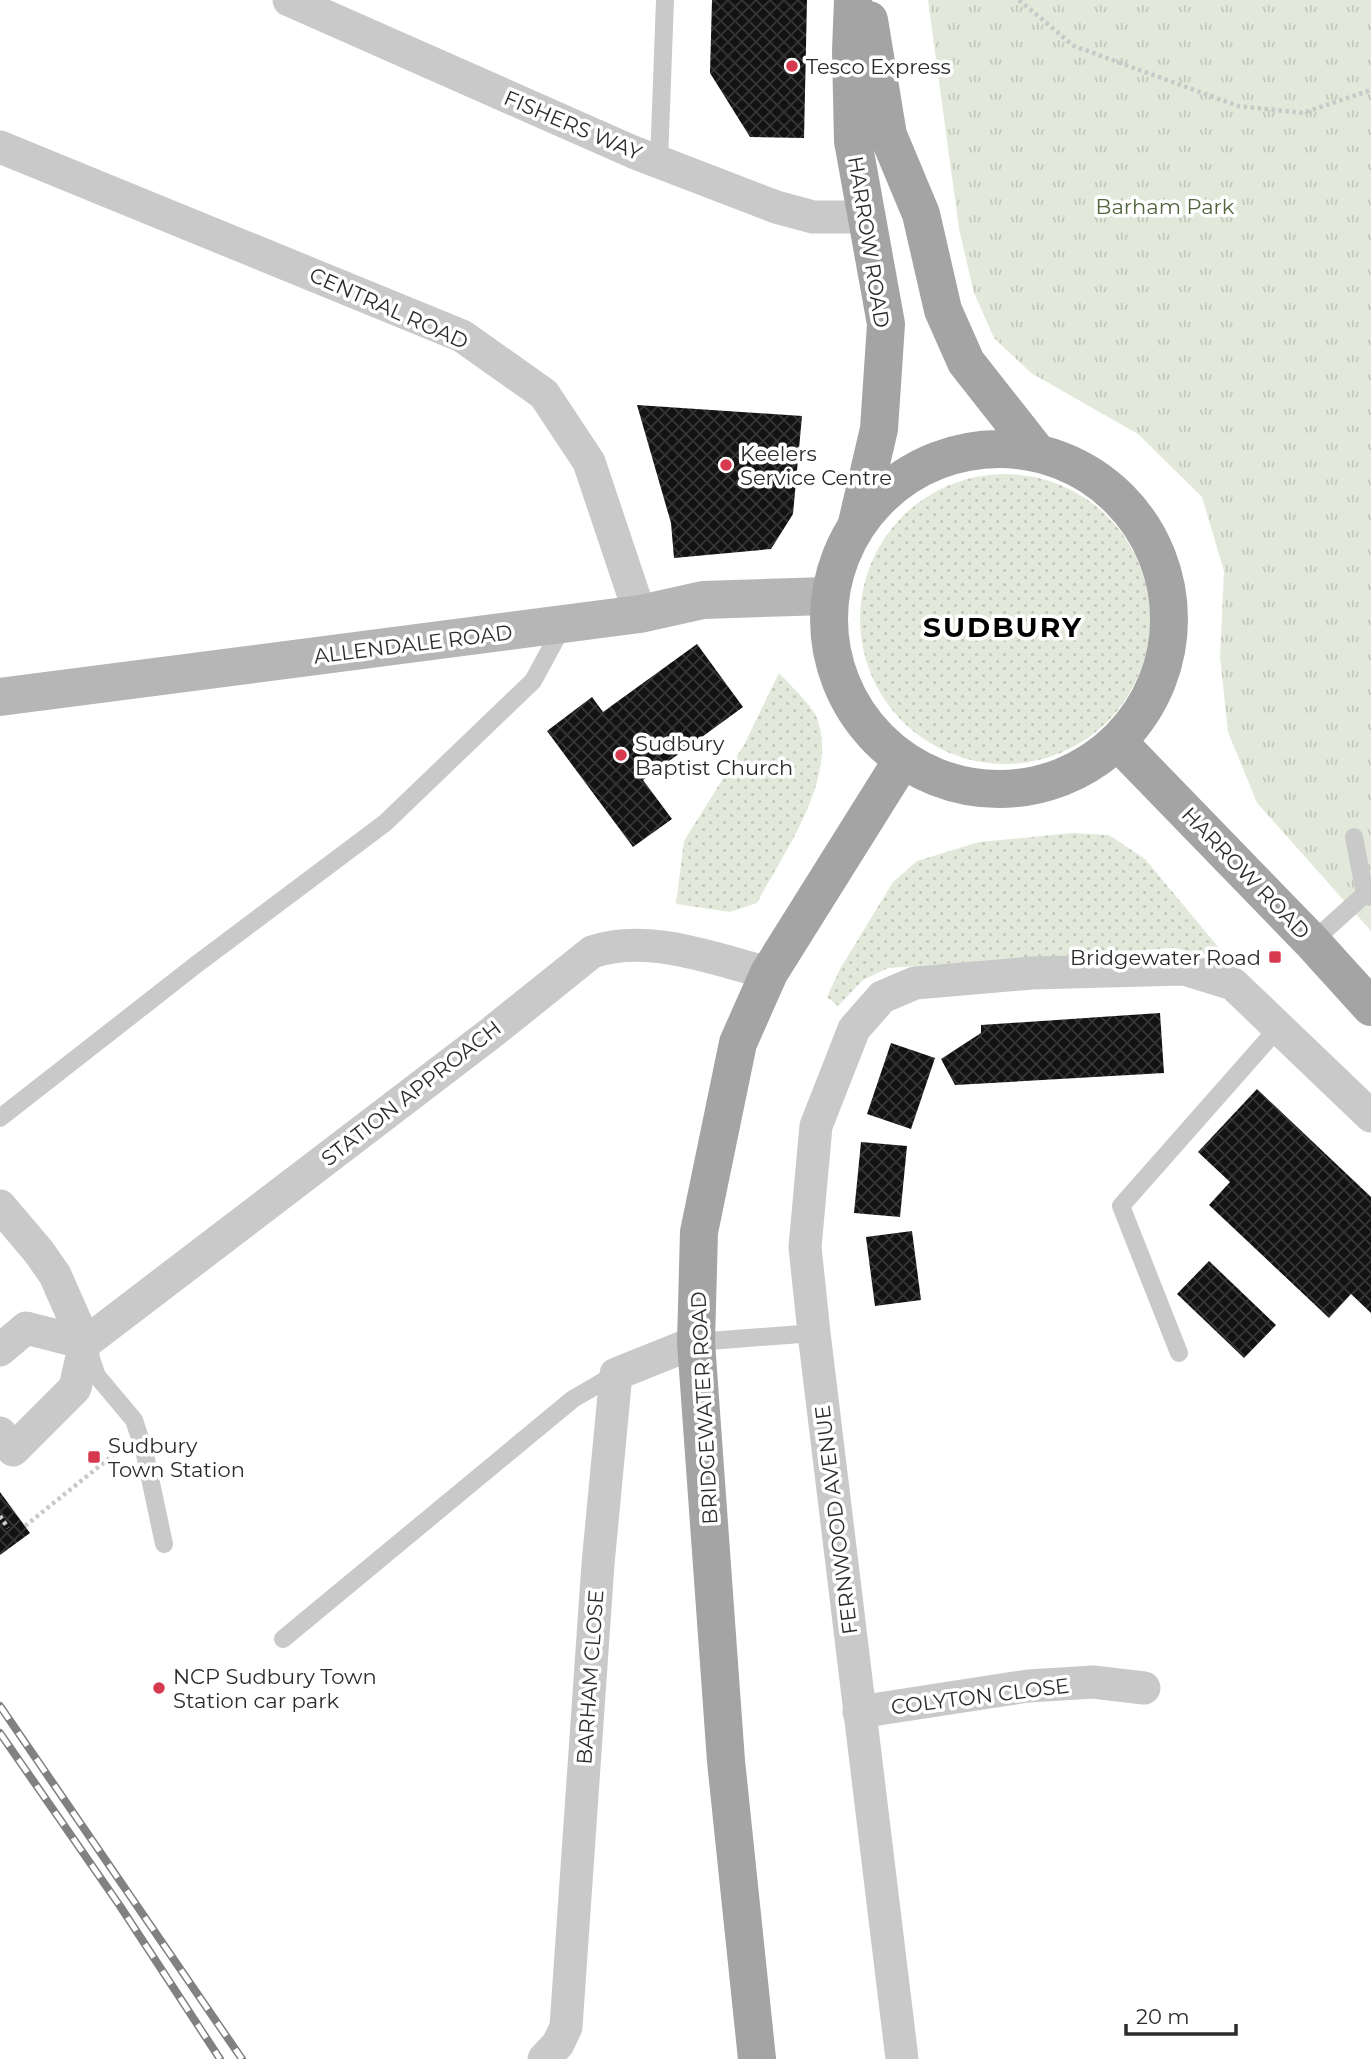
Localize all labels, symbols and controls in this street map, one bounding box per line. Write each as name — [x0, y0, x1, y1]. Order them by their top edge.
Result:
place label: Tesco Express — [806, 54, 951, 79]
marker: Tesco Express — [784, 58, 800, 74]
street label: FISHERS WAY — [500, 85, 646, 166]
street label: HARROW ROAD — [843, 154, 895, 330]
park label: Barham Park — [1096, 194, 1235, 219]
street label: CENTRAL ROAD — [306, 262, 472, 354]
place label: Keelers Service Centre — [740, 441, 892, 490]
marker: Keelers Service Centre — [718, 457, 734, 473]
district label: SUDBURY — [923, 610, 1083, 644]
street label: ALLENDALE ROAD — [312, 619, 514, 669]
place label: Sudbury Baptist Church — [635, 731, 793, 780]
marker: Sudbury Baptist Church — [613, 747, 629, 763]
street label: HARROW ROAD — [1177, 802, 1315, 944]
place label: Bridgewater Road — [1070, 945, 1261, 970]
marker: Bridgewater Road — [1267, 949, 1283, 965]
street label: STATION APPROACH — [316, 1015, 506, 1171]
street label: BRIDGEWATER ROAD — [685, 1291, 723, 1525]
street label: FERNWOOD AVENUE — [810, 1404, 862, 1636]
place label: Sudbury Town Station — [108, 1433, 245, 1482]
marker: Sudbury Town Station — [86, 1449, 102, 1465]
street label: BARHAM CLOSE — [571, 1589, 609, 1765]
place label: NCP Sudbury Town Station car park — [173, 1664, 377, 1713]
street label: COLYTON CLOSE — [889, 1673, 1071, 1719]
marker: NCP Sudbury Town Station car park — [151, 1680, 167, 1696]
scale bar — [1126, 1993, 1236, 2037]
text: 20 m — [1136, 2004, 1190, 2029]

